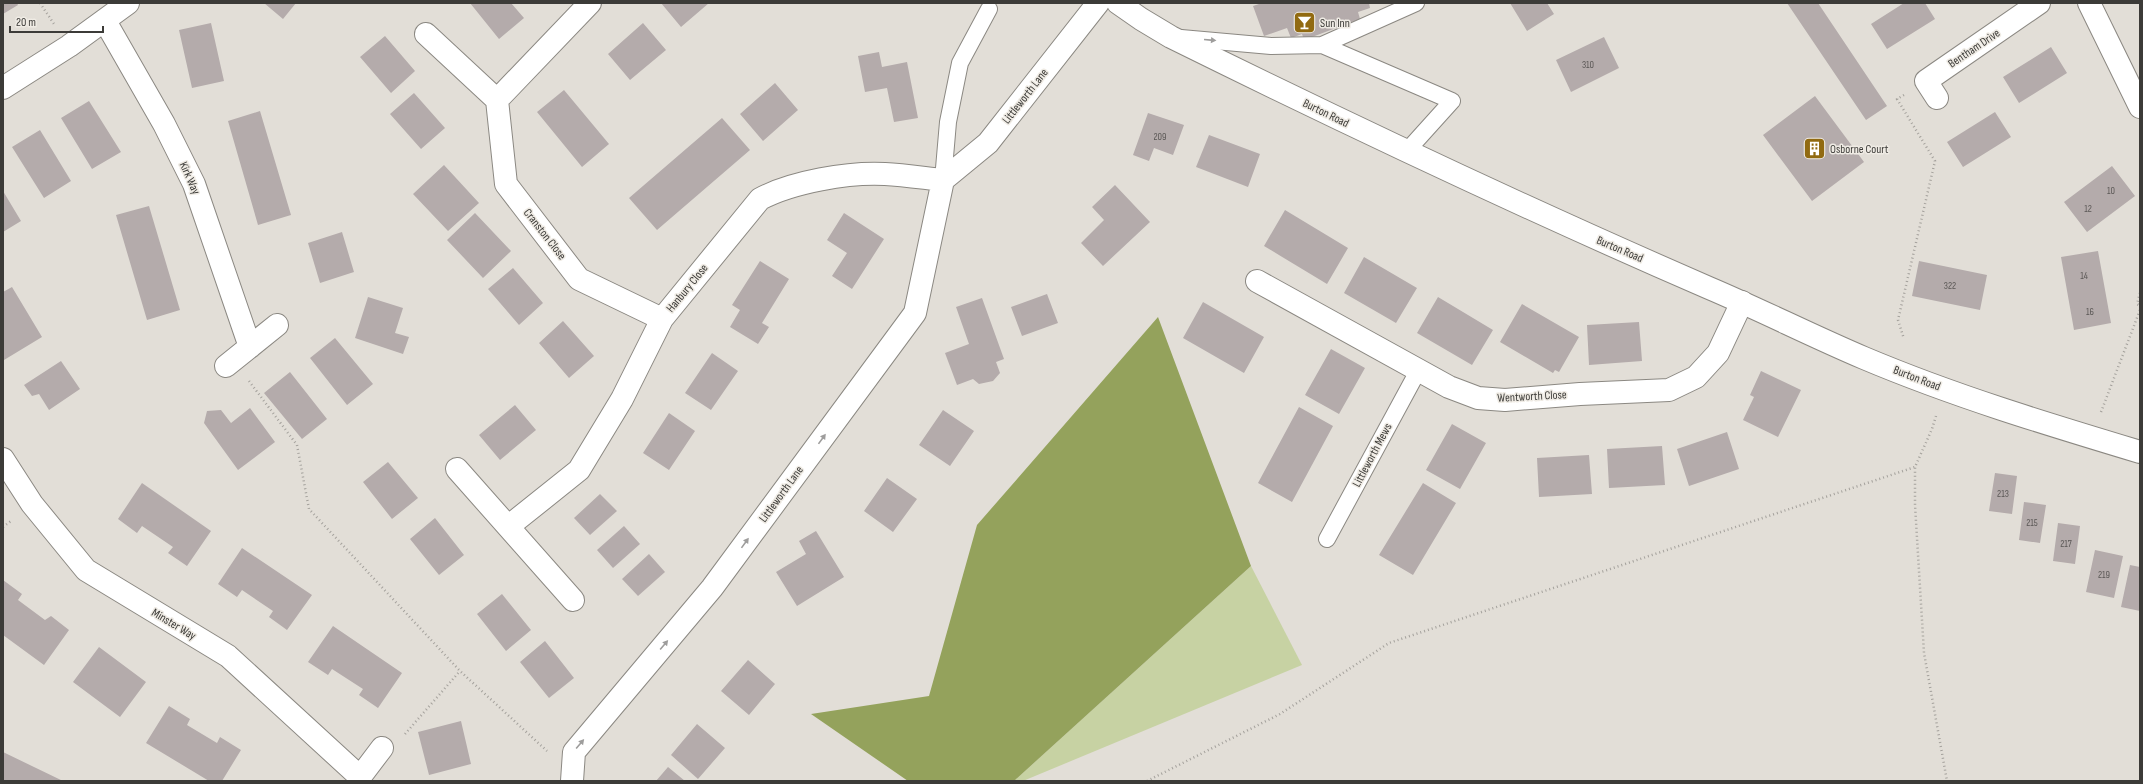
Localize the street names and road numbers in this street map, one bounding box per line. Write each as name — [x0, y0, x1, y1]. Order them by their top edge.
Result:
street label: Bentham Drive — [1945, 26, 2003, 71]
street label: Littleworth Lane — [999, 66, 1052, 127]
street label: Burton Road — [1300, 96, 1351, 131]
street label: Kirk Way — [176, 159, 204, 197]
street label: Cranston Close — [520, 206, 569, 263]
street label: Burton Road — [1594, 233, 1646, 266]
street label: Hanbury Close — [663, 261, 712, 316]
street label: Burton Road — [1891, 363, 1943, 394]
street label: Wentworth Close — [1497, 387, 1567, 406]
street label: Littleworth Mews — [1349, 421, 1395, 490]
street label: Littleworth Lane — [756, 463, 807, 525]
street label: Minster Way — [149, 605, 199, 644]

